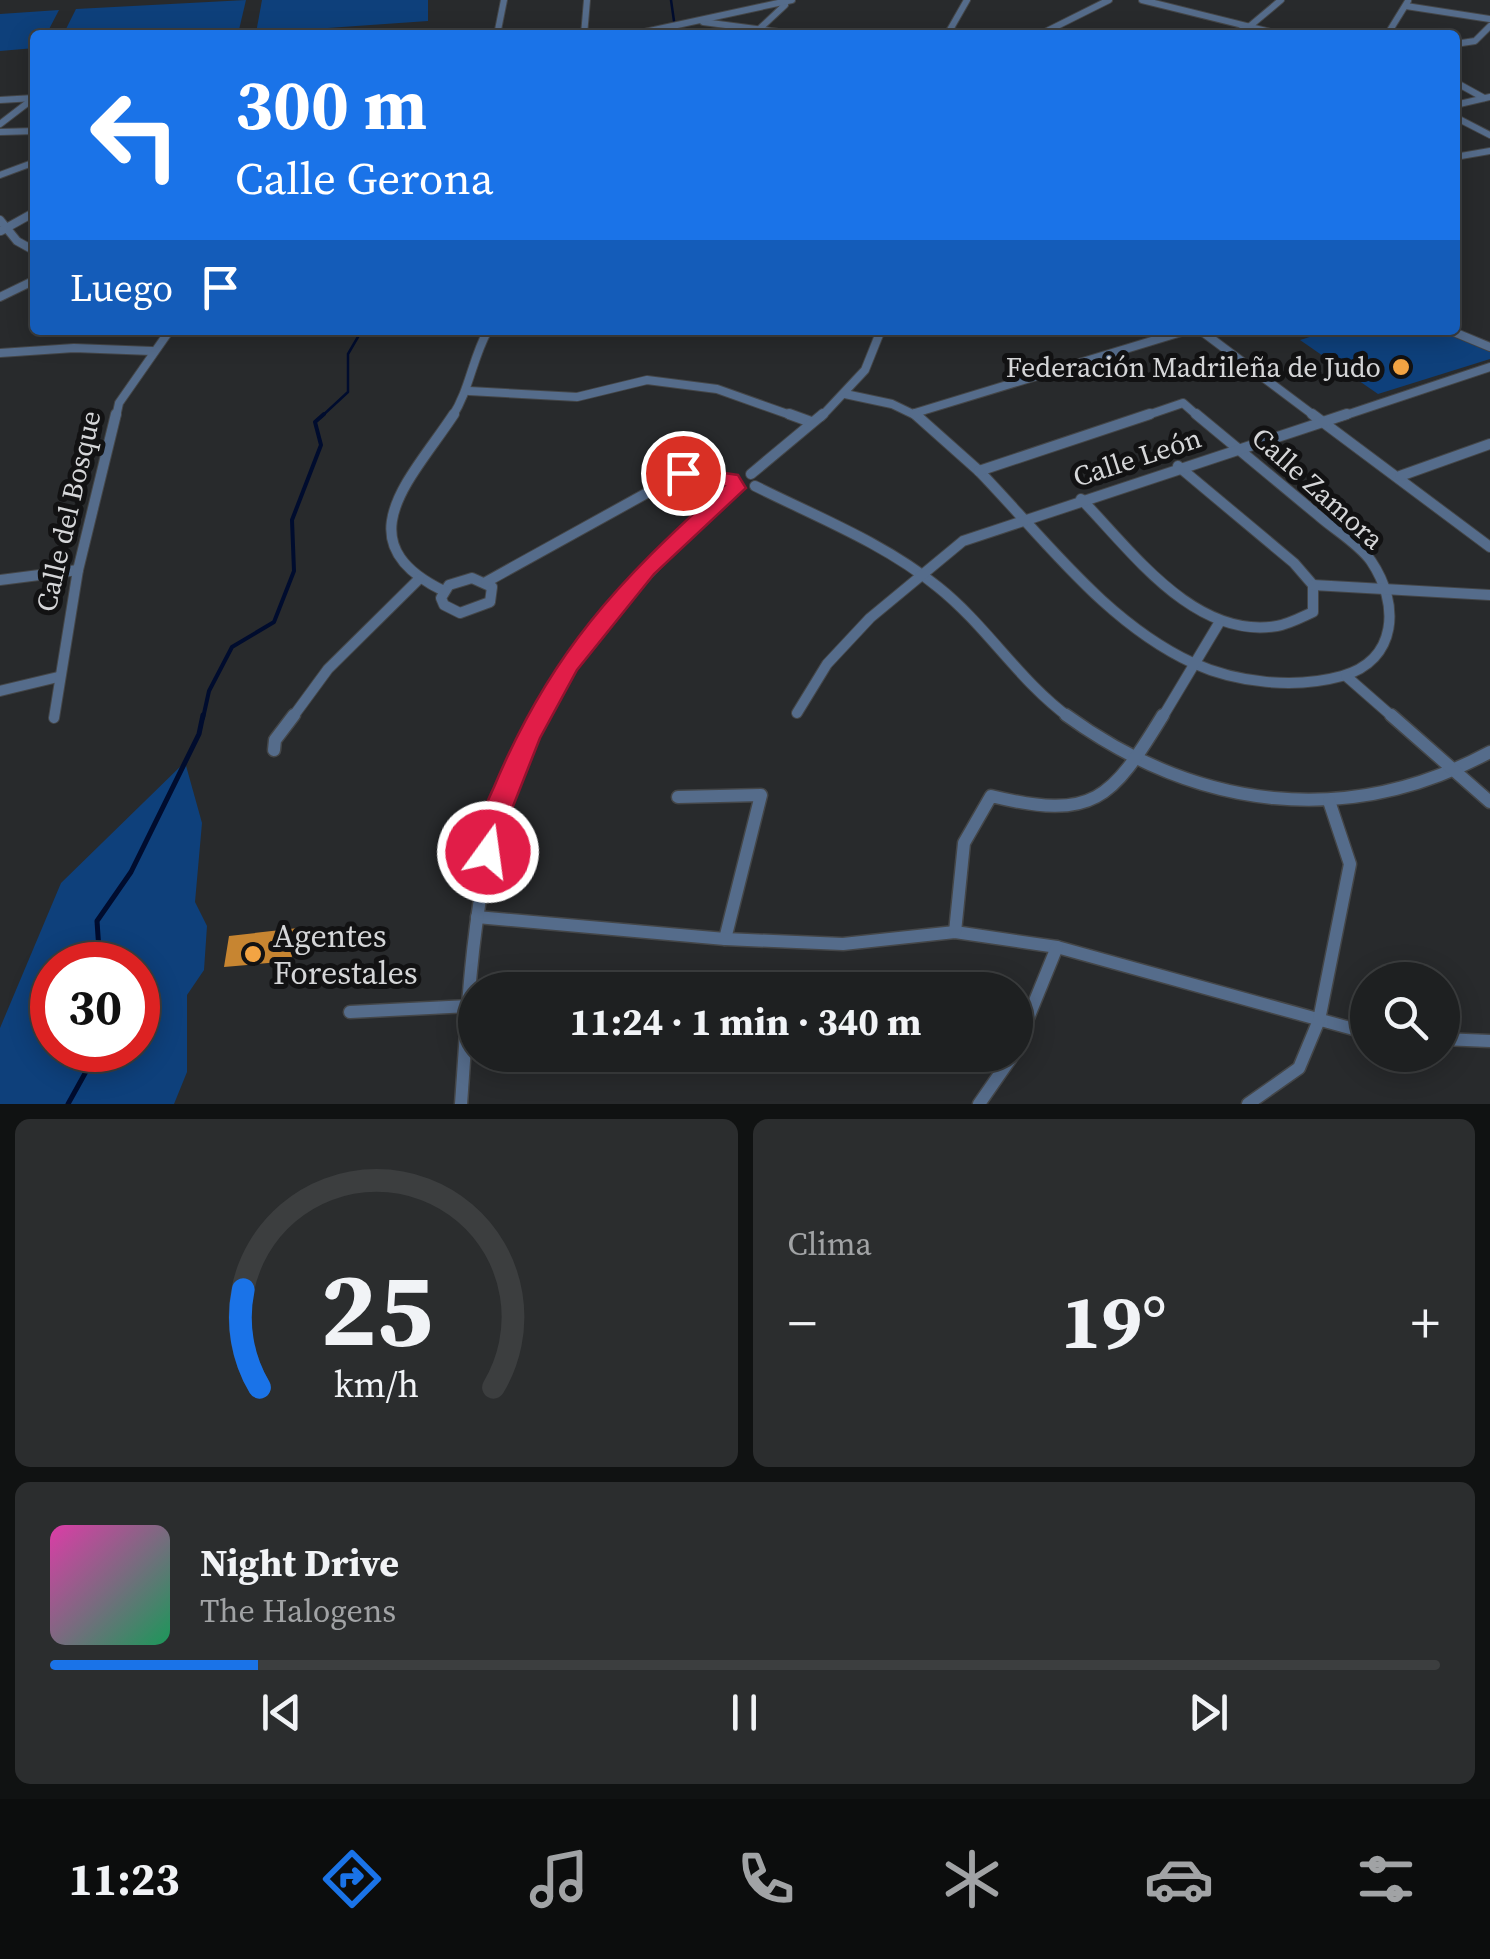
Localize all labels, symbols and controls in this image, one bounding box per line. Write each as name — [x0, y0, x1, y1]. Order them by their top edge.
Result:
text: 300 m — [235, 56, 427, 152]
icon: left — [70, 70, 200, 200]
text: Calle Gerona — [235, 147, 494, 209]
icon: arrive — [193, 260, 248, 315]
text: Luego — [70, 262, 173, 314]
place label: Federación Madrileña de Judo — [1006, 348, 1381, 386]
marker: Federación Madrileña de Judo — [1390, 356, 1412, 378]
street label: Calle del Bosque — [26, 407, 110, 615]
street label: Calle León — [1068, 418, 1206, 496]
street label: Calle Zamora — [1244, 419, 1393, 558]
pin — [641, 431, 726, 516]
icon: arrive — [656, 446, 711, 501]
position arrow — [436, 800, 540, 904]
place label: Agentes Forestales — [273, 914, 418, 995]
speed limit sign: 30 — [30, 942, 160, 1072]
marker: Agentes Forestales — [242, 943, 264, 965]
map controls — [1350, 962, 1460, 1072]
button: search — [1350, 962, 1460, 1072]
text: 11:24 · 1 min · 340 m — [569, 996, 922, 1048]
text: Clima — [788, 1222, 872, 1266]
text: 25 — [320, 1237, 433, 1380]
text: 19° — [1061, 1270, 1167, 1373]
text: − — [788, 1285, 817, 1360]
text: + — [1411, 1285, 1440, 1360]
text: km/h — [334, 1360, 419, 1409]
text: Night Drive — [200, 1537, 399, 1589]
text: The Halogens — [200, 1589, 396, 1633]
icon: previous — [254, 1685, 309, 1740]
icon: pause — [717, 1685, 772, 1740]
icon: next — [1181, 1685, 1236, 1740]
icon: directions — [317, 1844, 387, 1914]
icon: music — [524, 1844, 594, 1914]
icon: phone — [731, 1844, 801, 1914]
icon: climate — [937, 1844, 1007, 1914]
icon: car — [1144, 1844, 1214, 1914]
icon: filters — [1351, 1844, 1421, 1914]
text: 11:23 — [68, 1848, 180, 1910]

